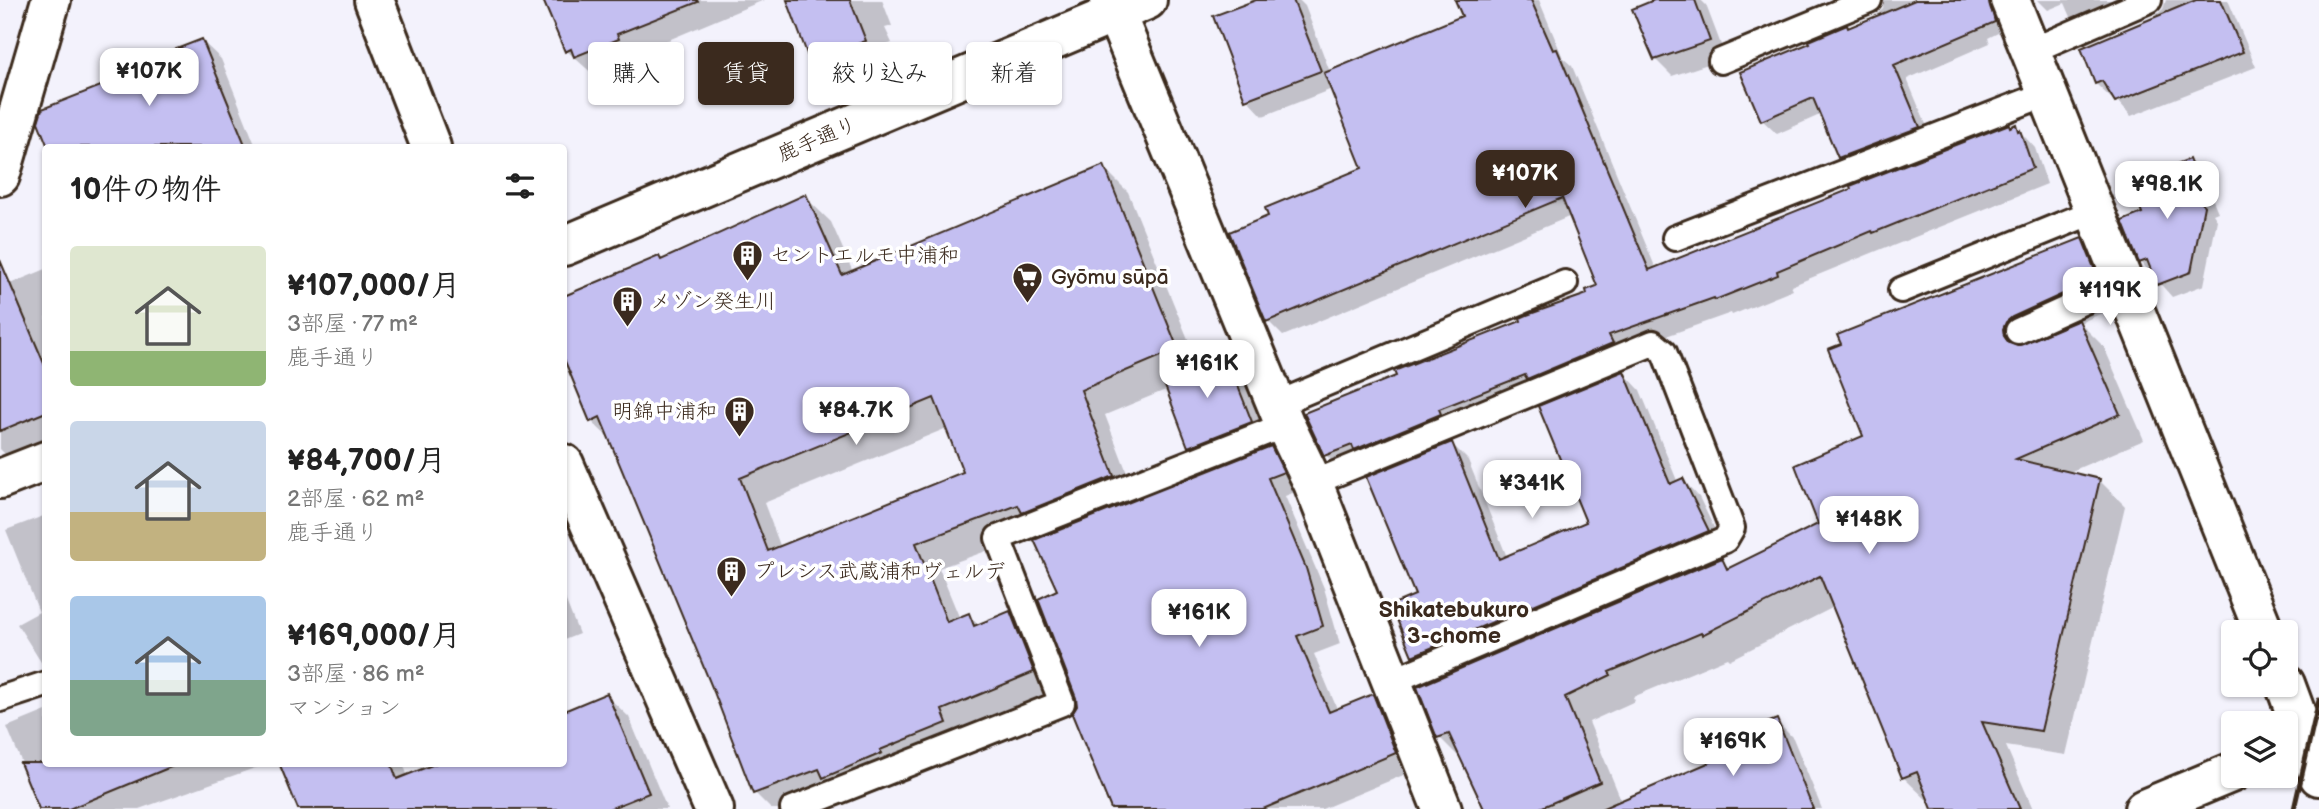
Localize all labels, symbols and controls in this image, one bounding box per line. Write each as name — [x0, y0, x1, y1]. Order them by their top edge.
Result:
chip: 購入 — [588, 42, 684, 105]
chip: 賃貸 — [698, 42, 794, 105]
chip: 絞り込み — [808, 42, 952, 105]
chip: 新着 — [966, 42, 1062, 105]
pin: ¥107K — [100, 48, 198, 108]
text: ¥107K — [116, 57, 182, 85]
street label: 鹿手通り — [774, 112, 861, 167]
pin: ¥107K — [1476, 150, 1574, 210]
text: ¥107K — [1492, 159, 1558, 187]
pin: ¥98.1K — [2110, 162, 2224, 221]
icon: filters — [501, 167, 539, 205]
text: ¥98.1K — [2131, 170, 2203, 198]
text: 10件の物件 — [70, 172, 221, 208]
building icon: セントエルモ中浦和 — [730, 238, 764, 282]
place label: セントエルモ中浦和 — [770, 243, 959, 268]
supermarket icon: Gyōmu sūpā — [1011, 260, 1045, 304]
place label: Gyōmu sūpā — [1051, 265, 1169, 290]
text: ¥107,000/月 — [287, 268, 460, 304]
pin: ¥119K — [2061, 268, 2159, 327]
icon: home — [126, 274, 210, 358]
text: ¥119K — [2079, 276, 2141, 304]
building icon: メゾン癸生川 — [610, 284, 644, 328]
place label: メゾン癸生川 — [650, 289, 776, 314]
text: 3部屋 · 77 m² — [287, 310, 418, 338]
pin: ¥161K — [1158, 340, 1256, 400]
text: 鹿手通り — [287, 344, 379, 372]
text: ¥161K — [1175, 349, 1239, 377]
pin: ¥84.7K — [799, 388, 913, 447]
building icon: 明錦中浦和 — [723, 394, 757, 438]
text: ¥84.7K — [819, 396, 893, 424]
place label: 明錦中浦和 — [612, 399, 717, 424]
text: ¥84,700/月 — [287, 443, 446, 479]
icon: home — [126, 449, 210, 533]
pin: ¥341K — [1483, 461, 1581, 520]
text: ¥341K — [1499, 469, 1565, 497]
text: 2部屋 · 62 m² — [287, 485, 424, 513]
pin: ¥148K — [1820, 496, 1918, 556]
text: ¥148K — [1836, 505, 1902, 533]
text: 鹿手通り — [287, 519, 379, 547]
building icon: プレシス武蔵浦和ヴェルデ — [714, 554, 748, 598]
place label: プレシス武蔵浦和ヴェルデ — [754, 559, 1006, 584]
pin: ¥161K — [1150, 590, 1248, 649]
district label: Shikatebukuro 3-chome — [1379, 596, 1529, 650]
text: ¥161K — [1167, 598, 1231, 626]
text: ¥169,000/月 — [287, 618, 461, 654]
map controls — [2221, 620, 2298, 788]
button: locate — [2221, 620, 2298, 697]
icon: home — [126, 624, 210, 708]
text: 3部屋 · 86 m² — [287, 660, 425, 688]
text: マンション — [287, 694, 401, 722]
button: layers — [2221, 711, 2298, 788]
pin: ¥169K — [1684, 718, 1782, 778]
text: ¥169K — [1700, 727, 1766, 755]

